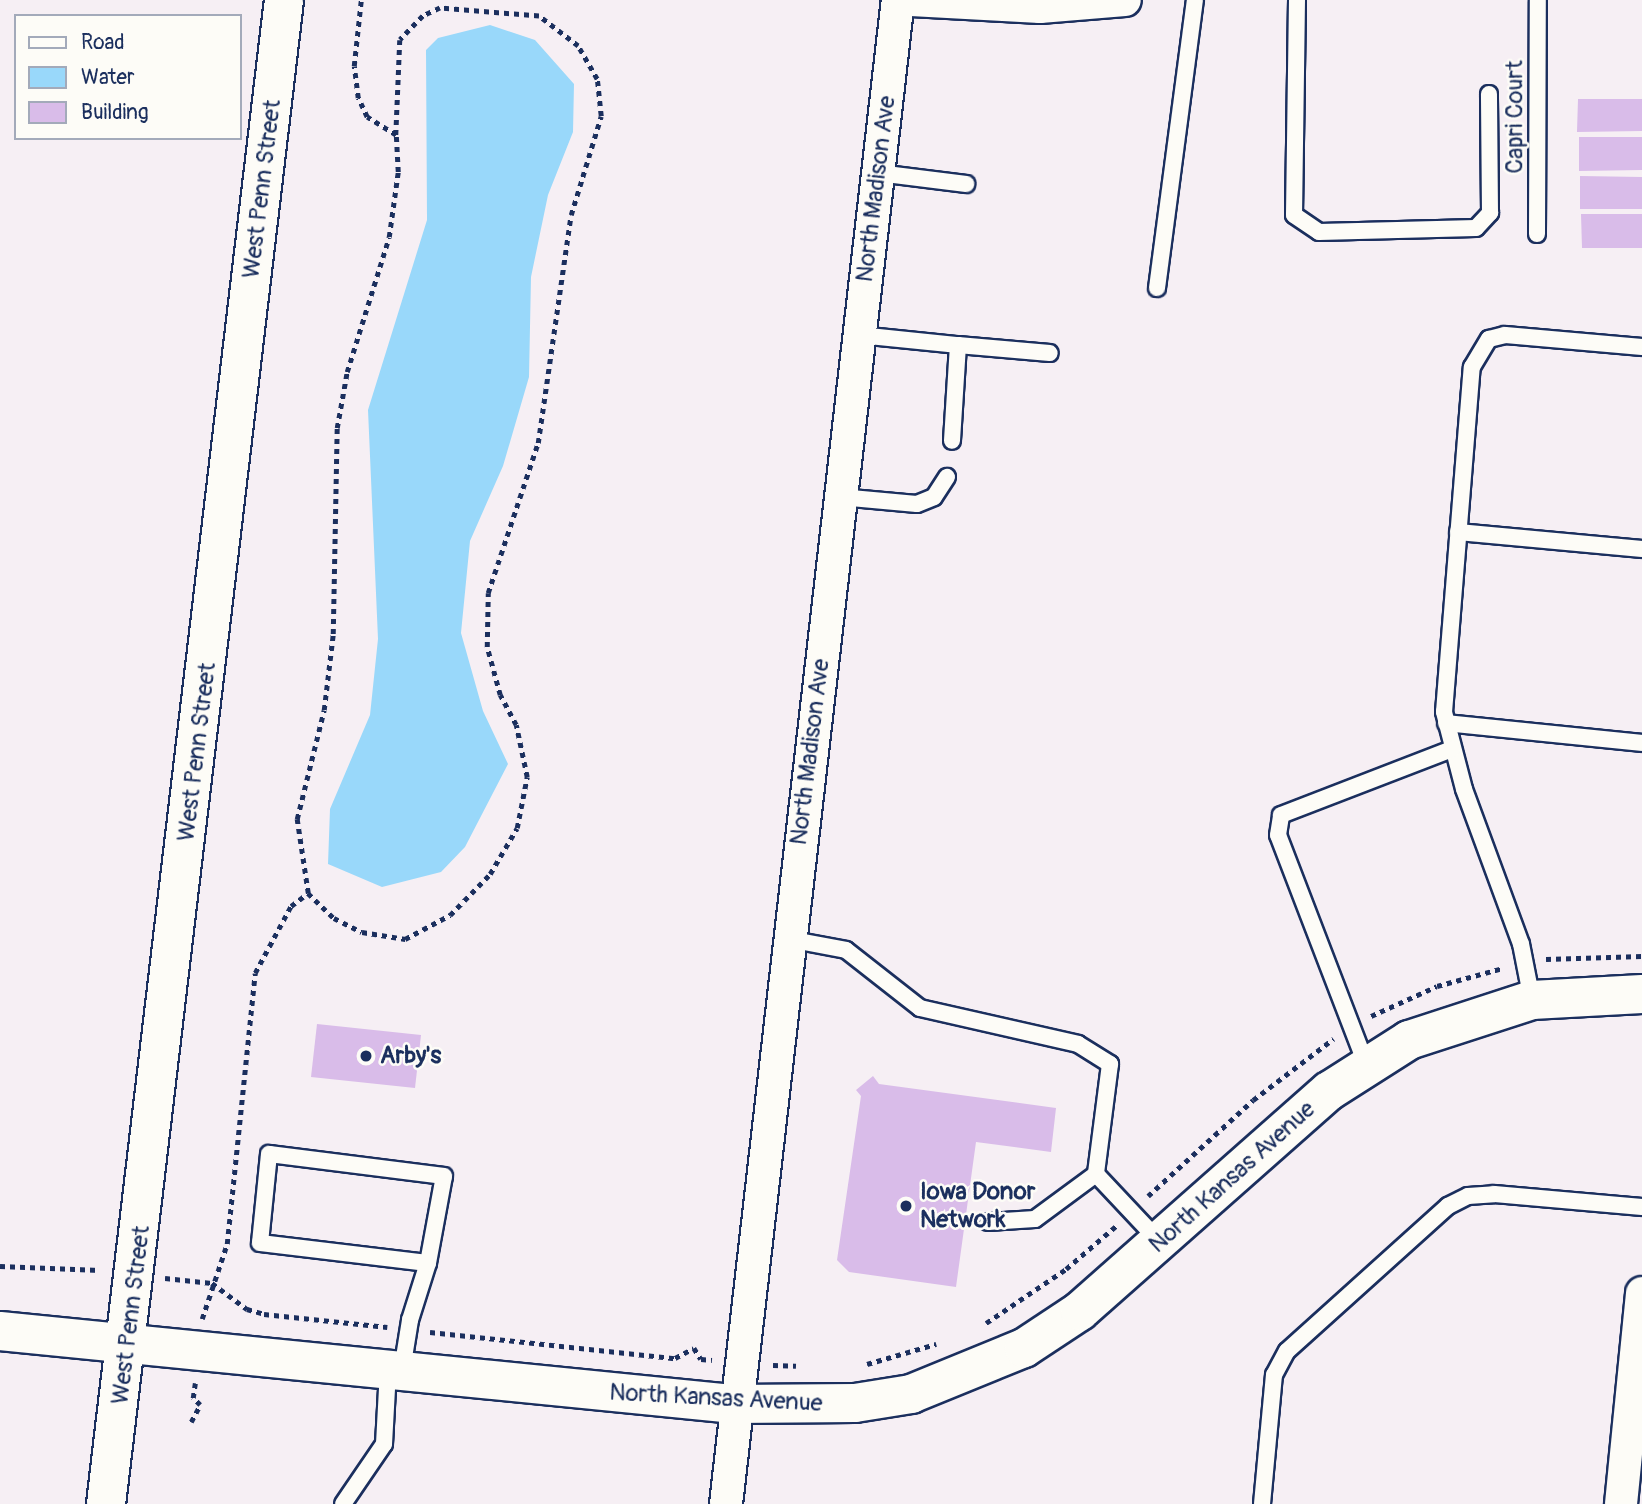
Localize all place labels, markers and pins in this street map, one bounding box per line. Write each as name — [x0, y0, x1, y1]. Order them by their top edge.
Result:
place label: Arby's — [380, 1042, 441, 1070]
marker: Arby's — [358, 1048, 374, 1064]
place label: Iowa Donor Network — [920, 1178, 1035, 1234]
marker: Iowa Donor Network — [898, 1198, 914, 1214]

